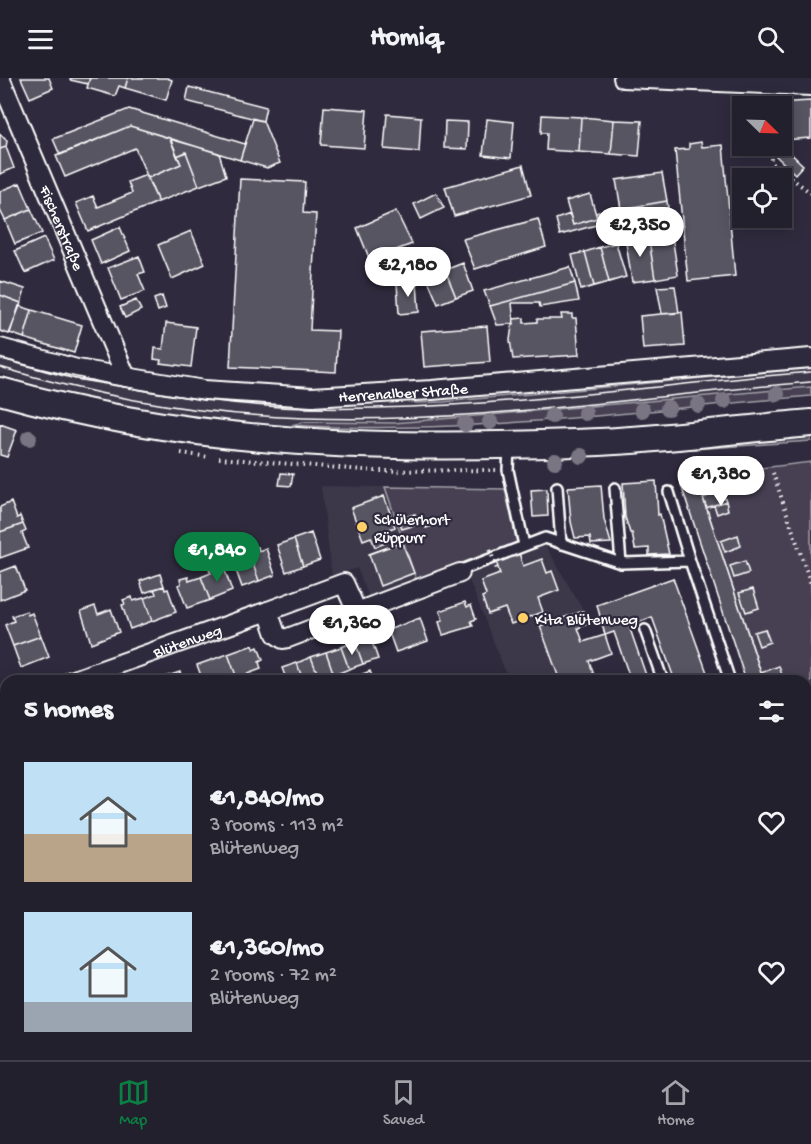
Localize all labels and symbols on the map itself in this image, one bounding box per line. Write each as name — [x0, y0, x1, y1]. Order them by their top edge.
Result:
north arrow — [732, 96, 792, 156]
street label: Fischerstraße — [33, 182, 86, 275]
pin: €2,350 — [591, 207, 689, 258]
pin: €2,180 — [359, 247, 457, 298]
street label: Herrenalber Straße — [338, 381, 470, 408]
pin: €1,380 — [672, 456, 770, 507]
place label: Schülerhort Rüppurr — [374, 512, 451, 549]
marker: Schülerhort Rüppurr — [355, 520, 369, 534]
pin: €1,840 — [168, 532, 266, 583]
pin: €1,360 — [303, 605, 401, 656]
marker: Kita Blütenweg — [516, 611, 530, 625]
place label: Kita Blütenweg — [535, 612, 638, 631]
street label: Blütenweg — [150, 622, 225, 664]

